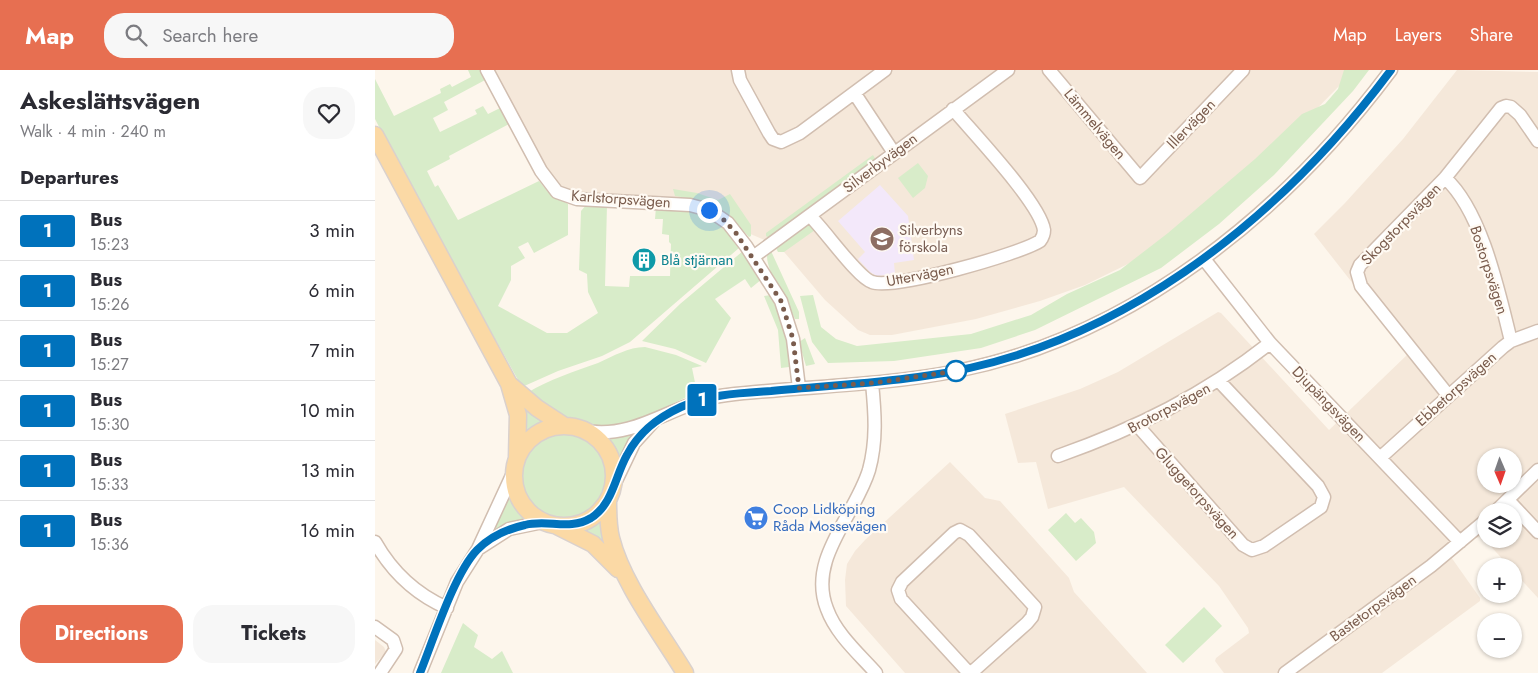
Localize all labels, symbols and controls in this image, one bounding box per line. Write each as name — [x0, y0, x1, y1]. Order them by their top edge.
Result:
search box — [104, 13, 454, 58]
text: Map — [25, 18, 74, 53]
icon: search — [122, 21, 150, 49]
text: Search here — [162, 22, 258, 49]
text: Map — [1333, 22, 1367, 48]
text: Layers — [1395, 22, 1442, 48]
text: Share — [1470, 22, 1513, 48]
text: Askeslättsvägen — [20, 83, 200, 118]
street label: Lämmelvägen — [1059, 84, 1131, 164]
button: heart — [303, 87, 355, 139]
street label: Illervägen — [1162, 94, 1220, 154]
text: Walk · 4 min · 240 m — [20, 120, 166, 143]
street label: Silverbyvägen — [838, 128, 922, 198]
text: Departures — [20, 164, 119, 191]
street label: Skogstorpsvägen — [1356, 178, 1446, 270]
street label: Karlstorpsvägen — [570, 185, 672, 213]
your location — [697, 198, 722, 223]
text: Bus — [90, 206, 122, 233]
text: 3 min — [309, 217, 355, 244]
text: 1 — [43, 218, 52, 244]
place label: Silverbyns förskola — [899, 219, 963, 258]
street label: Bostorpsvägen — [1464, 223, 1514, 317]
school or university icon: Silverbyns förskola — [869, 226, 895, 252]
text: 15:23 — [90, 233, 129, 256]
building icon: Blå stjärnan — [631, 247, 657, 273]
place label: Blå stjärnan — [661, 249, 733, 271]
street label: Uttervägen — [885, 258, 955, 292]
text: Bus — [90, 266, 122, 293]
text: 6 min — [309, 277, 355, 304]
text: 1 — [43, 278, 52, 304]
text: 15:26 — [90, 293, 129, 316]
text: Bus — [90, 326, 122, 353]
text: 7 min — [310, 337, 355, 364]
text: 1 — [43, 338, 52, 364]
street label: Ebbetorpsvägen — [1411, 347, 1501, 431]
text: 15:27 — [90, 353, 129, 376]
unlabelled marker — [945, 360, 967, 382]
street label: Djupängsvägen — [1287, 361, 1371, 447]
street label: Brotorpsvägen — [1124, 377, 1214, 439]
line badge: 1 — [686, 384, 718, 416]
text: Bus — [90, 386, 122, 413]
text: 1 — [697, 387, 707, 413]
text: 10 min — [300, 397, 355, 424]
text: 1 — [43, 398, 52, 424]
text: 15:30 — [90, 413, 129, 436]
street label: Gluggetorpsvägen — [1150, 442, 1244, 544]
text: Bus — [90, 446, 122, 473]
north arrow — [1477, 448, 1523, 492]
map controls — [1477, 448, 1522, 658]
text: 13 min — [301, 457, 355, 484]
text: 1 — [43, 458, 52, 484]
text: 15:33 — [90, 473, 129, 496]
place label: Coop Lidköping Råda Mossevägen — [773, 498, 887, 537]
button: layers — [1477, 503, 1522, 548]
supermarket icon: Coop Lidköping Råda Mossevägen — [743, 505, 769, 531]
text: Bus — [90, 506, 122, 533]
text: 16 min — [300, 517, 355, 544]
text: 1 — [43, 518, 52, 544]
text: 15:36 — [90, 533, 129, 556]
button: + — [1477, 558, 1522, 603]
street label: Bastetorpsvägen — [1325, 569, 1421, 647]
button: Directions — [20, 605, 183, 663]
button: Tickets — [193, 605, 355, 663]
button: − — [1477, 613, 1522, 658]

